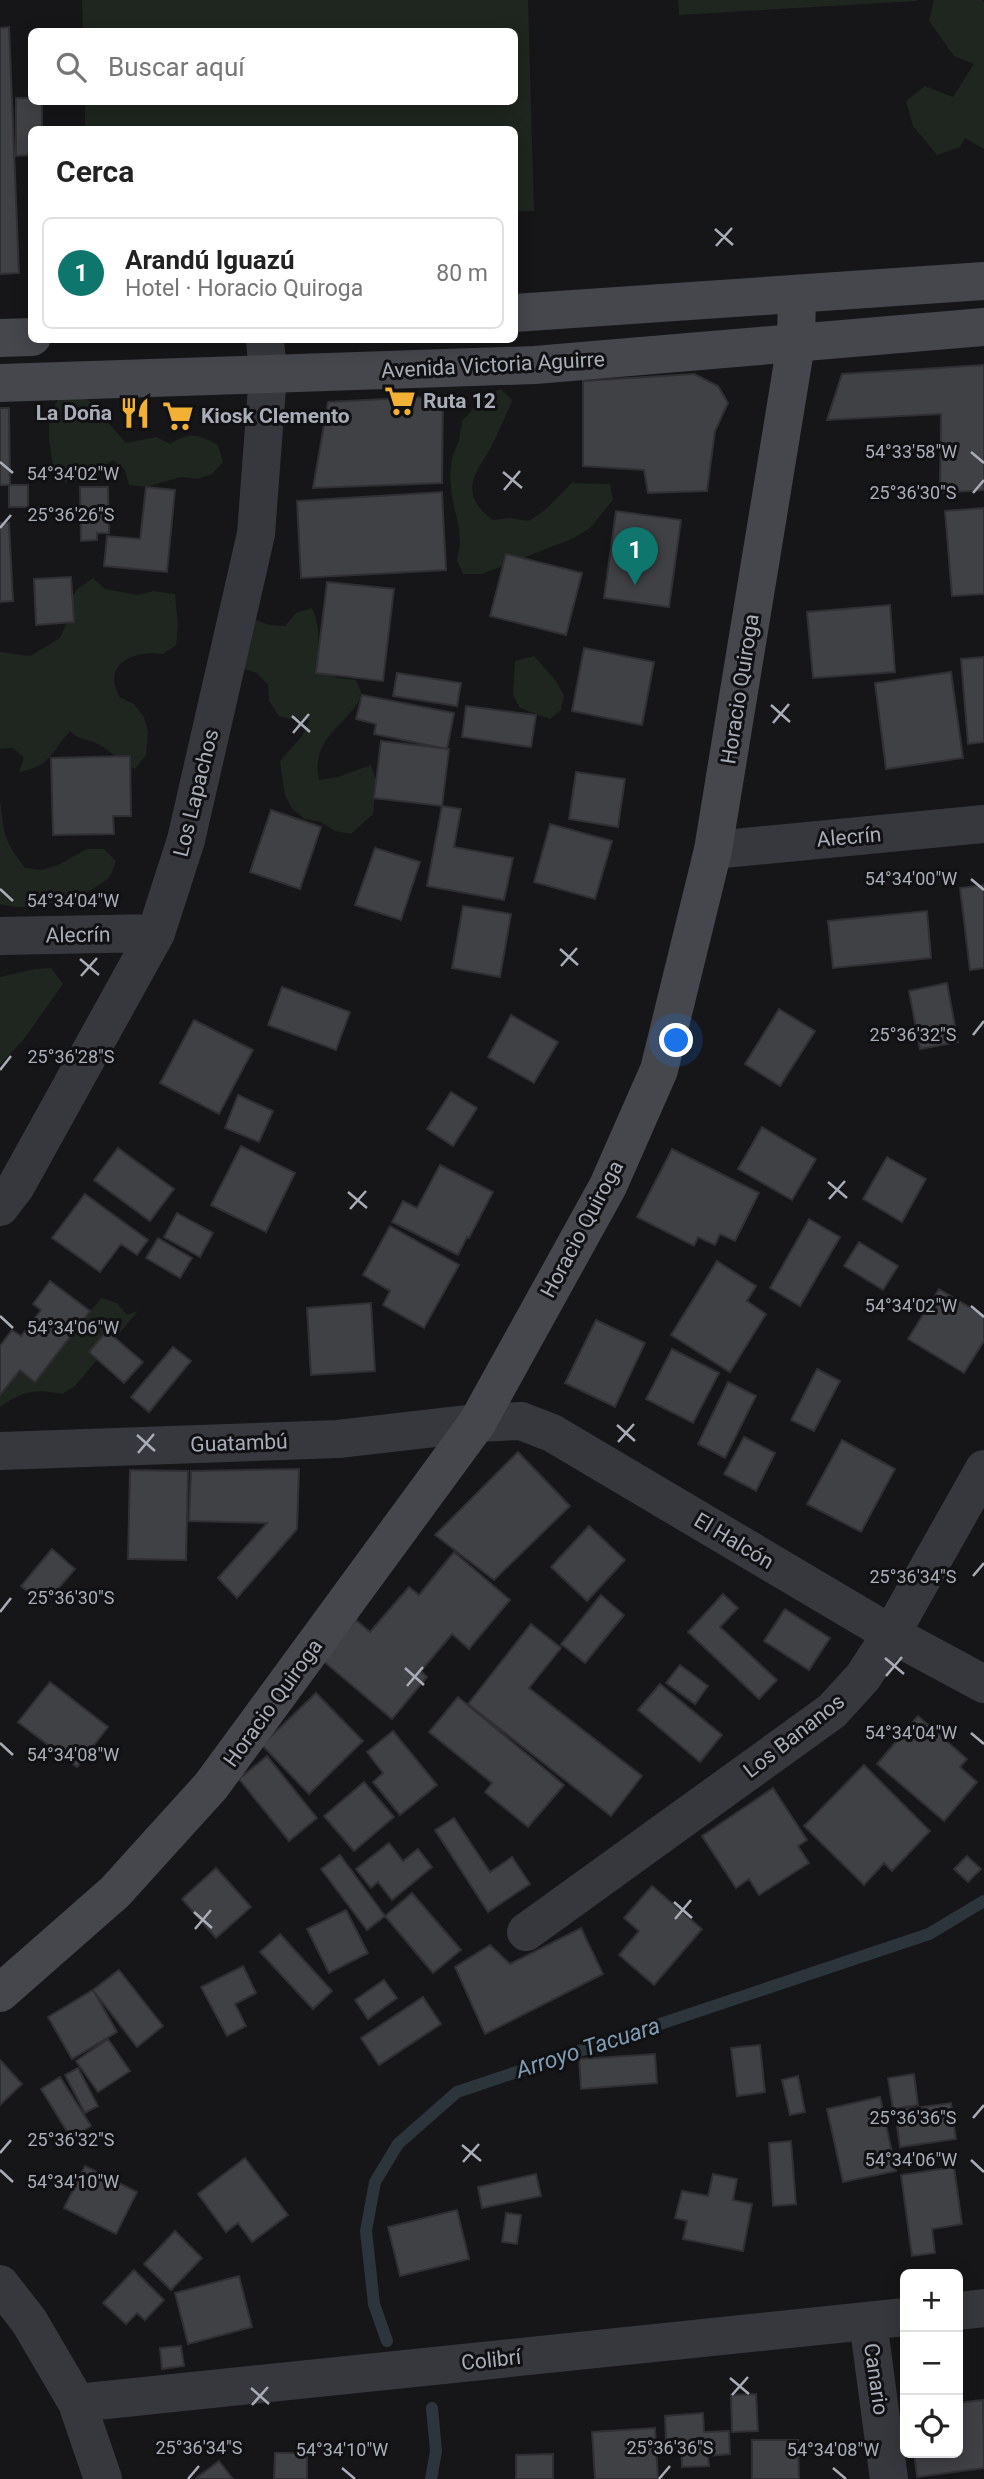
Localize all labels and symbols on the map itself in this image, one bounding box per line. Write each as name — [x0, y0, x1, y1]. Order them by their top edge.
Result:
street label: Avenida Victoria Aguirre — [381, 347, 605, 383]
supermarket icon: Ruta 12 — [383, 384, 417, 418]
place label: Ruta 12 — [423, 389, 496, 413]
restaurant icon: La Doña — [118, 396, 152, 430]
supermarket icon: Kiosk Clemento — [161, 399, 195, 433]
place label: La Doña — [36, 401, 112, 425]
place label: Kiosk Clemento — [201, 404, 350, 428]
text: 54°33'58"W — [865, 441, 957, 462]
text: 54°34'02"W — [27, 463, 119, 484]
text: 25°36'30"S — [869, 482, 957, 503]
text: 25°36'26"S — [27, 504, 115, 525]
pin: 1 — [612, 527, 658, 585]
street label: Horacio Quiroga — [716, 612, 764, 766]
street label: Los Lapachos — [169, 727, 223, 859]
street label: Alecrín — [816, 822, 882, 852]
text: 54°34'00"W — [865, 868, 957, 889]
text: 54°34'04"W — [27, 890, 119, 911]
street label: Alecrín — [45, 922, 111, 948]
your location — [659, 1023, 693, 1057]
text: 25°36'32"S — [869, 1024, 957, 1045]
text: 25°36'28"S — [27, 1046, 115, 1067]
street label: Horacio Quiroga — [536, 1156, 628, 1302]
text: 54°34'02"W — [865, 1295, 957, 1316]
text: 54°34'06"W — [27, 1317, 119, 1338]
street label: Guatambú — [190, 1429, 288, 1457]
street label: El Halcón — [690, 1508, 778, 1574]
text: 25°36'34"S — [869, 1566, 957, 1587]
text: 25°36'30"S — [27, 1587, 115, 1608]
street label: Horacio Quiroga — [219, 1635, 327, 1771]
street label: Los Bananos — [739, 1689, 849, 1783]
text: 54°34'04"W — [865, 1722, 957, 1743]
text: 54°34'08"W — [27, 1744, 119, 1765]
water label: Arroyo Tacuara — [512, 2012, 663, 2084]
text: 25°36'36"S — [869, 2107, 957, 2128]
text: 25°36'32"S — [27, 2129, 115, 2150]
text: 54°34'06"W — [865, 2149, 957, 2170]
text: 54°34'10"W — [27, 2171, 119, 2192]
street label: Canario — [859, 2342, 893, 2416]
street label: Colibrí — [460, 2345, 523, 2375]
text: 25°36'34"S — [155, 2437, 243, 2458]
text: 25°36'36"S — [626, 2437, 714, 2458]
text: 54°34'10"W — [296, 2439, 388, 2460]
text: 54°34'08"W — [787, 2439, 879, 2460]

